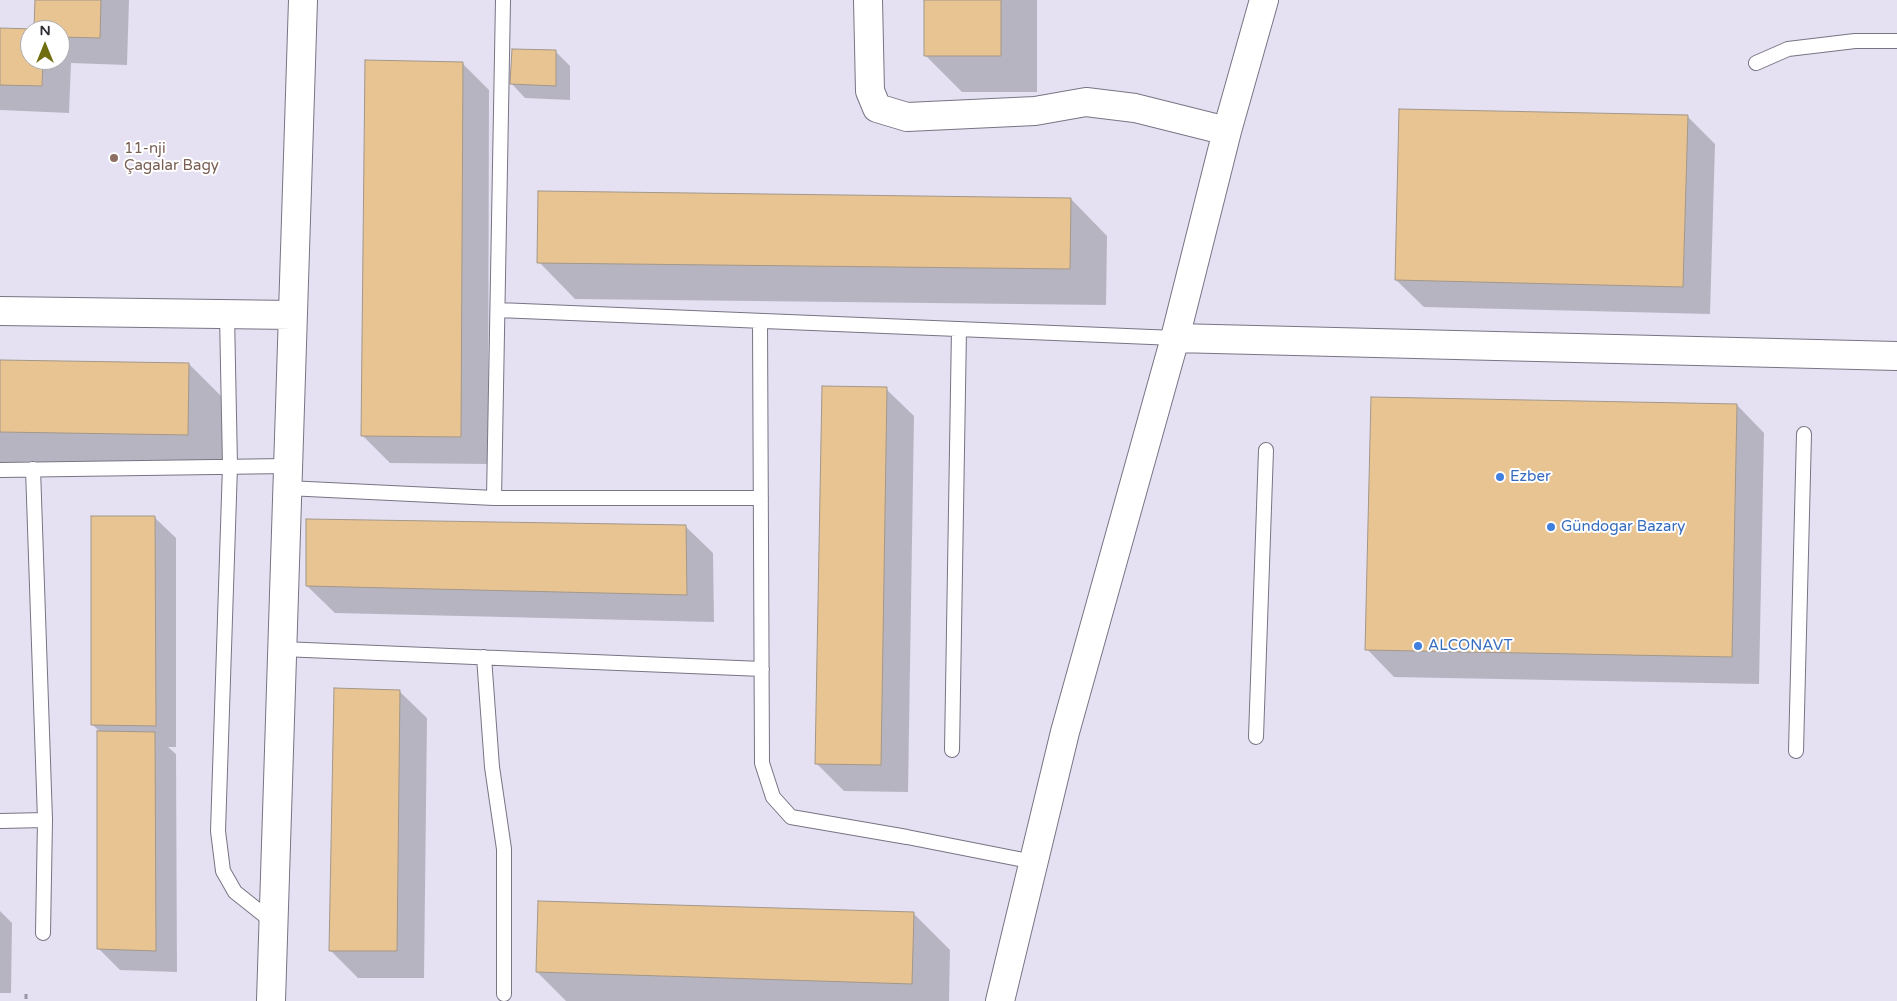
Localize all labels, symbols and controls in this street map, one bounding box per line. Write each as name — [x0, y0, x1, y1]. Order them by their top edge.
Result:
north arrow — [20, 20, 70, 70]
text: N — [39, 22, 51, 39]
place label: 11-nji Çagalar Bagy — [124, 140, 219, 175]
marker: 11-nji Çagalar Bagy — [108, 152, 120, 164]
place label: Ezber — [1510, 468, 1551, 486]
marker: Ezber — [1494, 471, 1506, 483]
place label: Gündogar Bazary — [1561, 518, 1685, 536]
marker: Gündogar Bazary — [1545, 521, 1557, 533]
place label: ALCONAVT — [1428, 637, 1513, 655]
marker: ALCONAVT — [1412, 640, 1424, 652]

